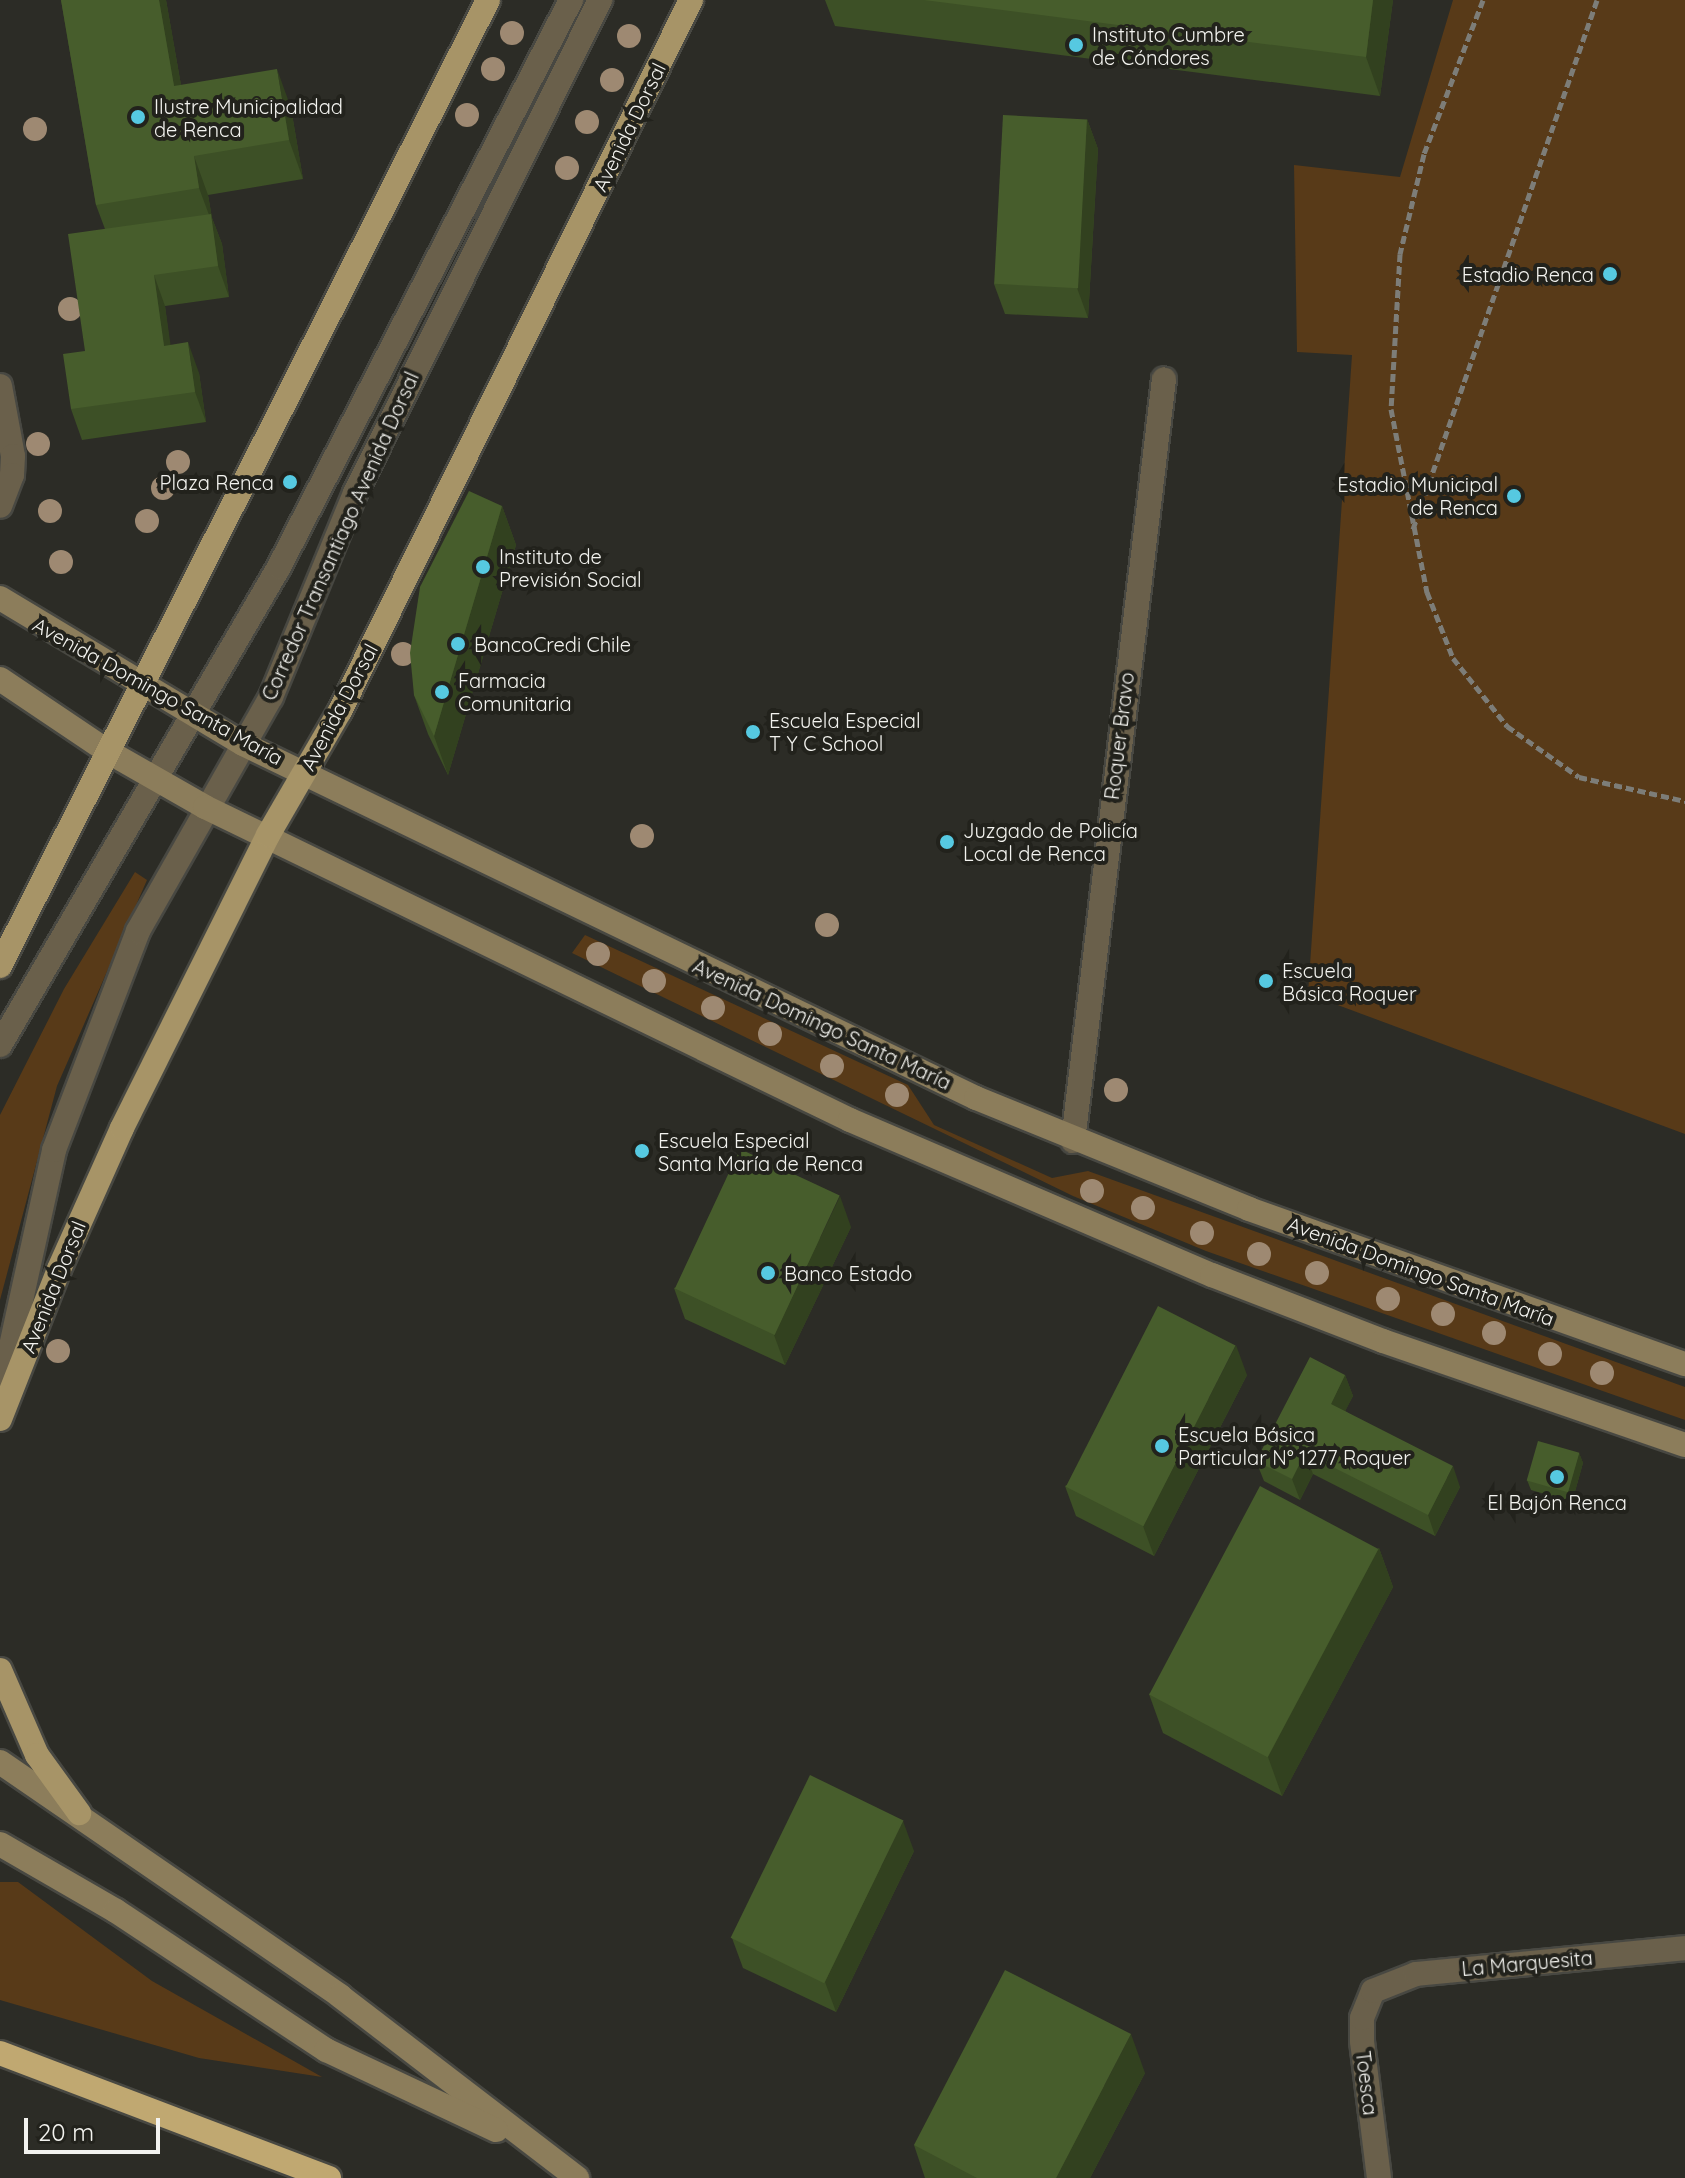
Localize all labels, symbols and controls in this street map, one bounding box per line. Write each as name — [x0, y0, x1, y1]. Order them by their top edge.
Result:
place label: Instituto Cumbre de Cóndores — [1092, 22, 1245, 69]
marker: Instituto Cumbre de Cóndores — [1067, 36, 1085, 54]
street label: Avenida Dorsal — [587, 59, 671, 195]
place label: Ilustre Municipalidad de Renca — [154, 94, 343, 141]
marker: Ilustre Municipalidad de Renca — [129, 108, 147, 126]
place label: Estadio Renca — [1462, 262, 1594, 286]
marker: Estadio Renca — [1601, 265, 1619, 283]
street label: Corredor Transantiago Avenida Dorsal — [256, 368, 424, 704]
place label: Plaza Renca — [160, 470, 274, 494]
place label: Estadio Municipal de Renca — [1337, 472, 1498, 519]
marker: Plaza Renca — [281, 473, 299, 491]
marker: Estadio Municipal de Renca — [1505, 487, 1523, 505]
place label: Instituto de Previsión Social — [499, 544, 642, 591]
marker: Instituto de Previsión Social — [474, 558, 492, 576]
street label: Avenida Domingo Santa María — [29, 612, 287, 770]
place label: BancoCredi Chile — [474, 632, 631, 656]
marker: BancoCredi Chile — [449, 635, 467, 653]
street label: Avenida Dorsal — [295, 639, 383, 775]
place label: Farmacia Comunitaria — [458, 668, 572, 715]
street label: Roquer Bravo — [1099, 671, 1139, 801]
marker: Farmacia Comunitaria — [433, 683, 451, 701]
place label: Escuela Especial T Y C School — [769, 708, 920, 755]
marker: Escuela Especial T Y C School — [744, 723, 762, 741]
place label: Juzgado de Policía Local de Renca — [963, 818, 1138, 865]
marker: Juzgado de Policía Local de Renca — [938, 833, 956, 851]
street label: Avenida Domingo Santa María — [689, 954, 955, 1094]
place label: Escuela Básica Roquer — [1282, 958, 1417, 1005]
marker: Escuela Básica Roquer — [1257, 972, 1275, 990]
place label: Escuela Especial Santa María de Renca — [658, 1128, 863, 1175]
marker: Escuela Especial Santa María de Renca — [633, 1142, 651, 1160]
street label: Avenida Domingo Santa María — [1284, 1211, 1558, 1331]
street label: Avenida Dorsal — [16, 1217, 90, 1357]
place label: Banco Estado — [784, 1261, 912, 1285]
marker: Banco Estado — [759, 1264, 777, 1282]
place label: Escuela Básica Particular N° 1277 Roquer — [1178, 1422, 1411, 1469]
marker: Escuela Básica Particular N° 1277 Roquer — [1153, 1437, 1171, 1455]
marker: El Bajón Renca — [1548, 1468, 1566, 1486]
place label: El Bajón Renca — [1487, 1490, 1627, 1514]
street label: La Marquesita — [1460, 1945, 1594, 1981]
street label: Toesca — [1351, 2049, 1383, 2117]
scale bar — [28, 2102, 164, 2152]
text: 20 m — [38, 2117, 94, 2147]

